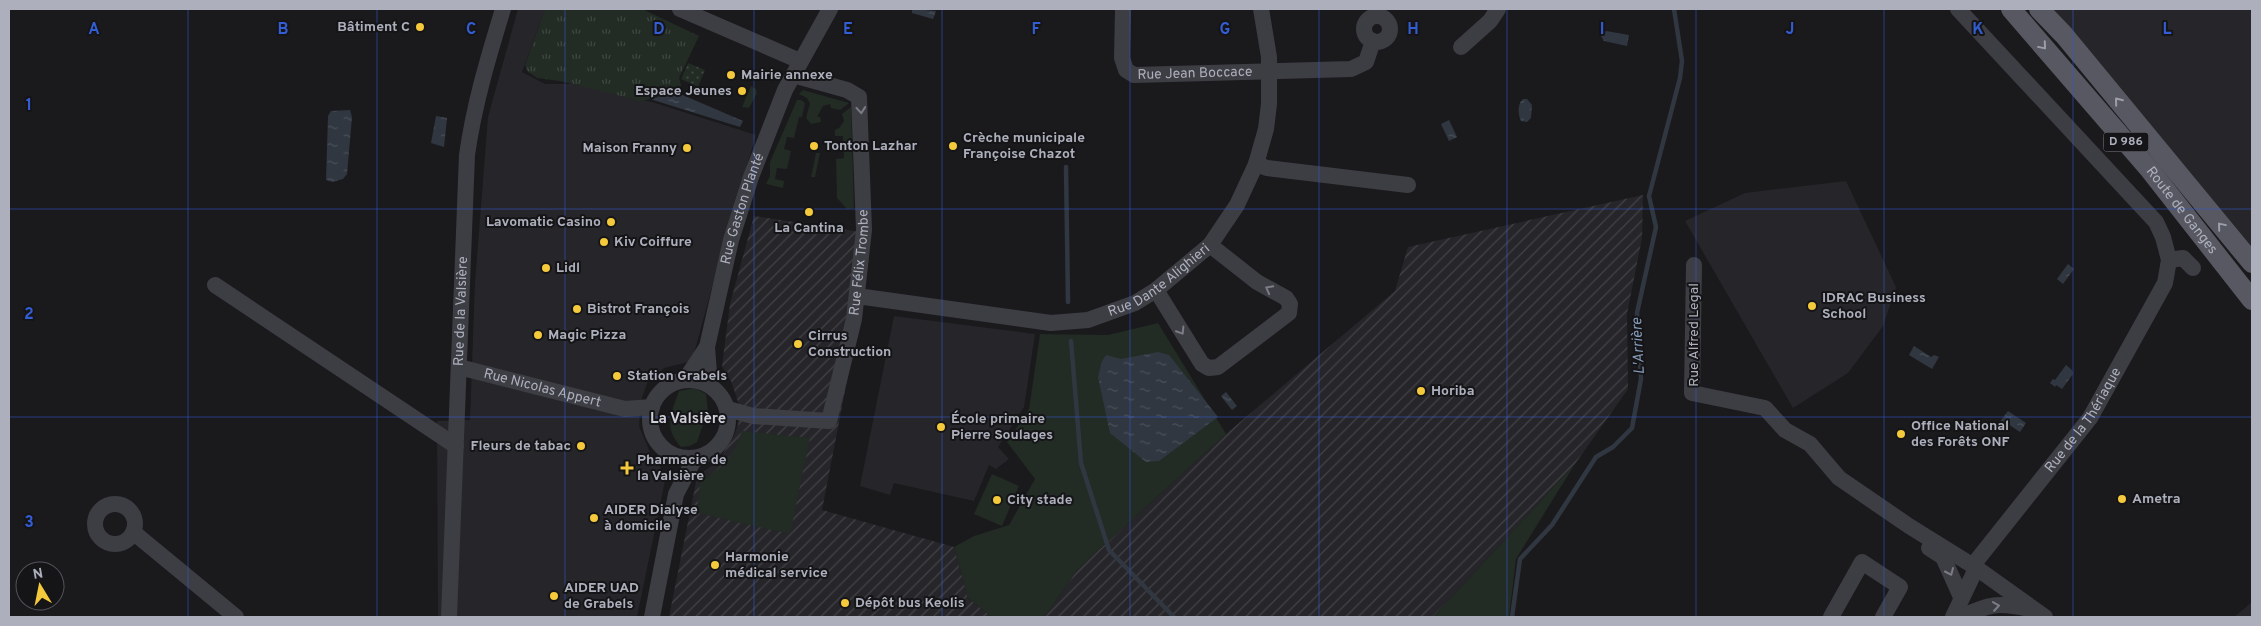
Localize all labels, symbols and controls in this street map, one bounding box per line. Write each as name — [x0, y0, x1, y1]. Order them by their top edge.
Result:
place label: Bâtiment C — [337, 19, 410, 36]
text: A — [88, 20, 100, 40]
text: B — [277, 20, 289, 40]
text: C — [466, 20, 476, 40]
text: D — [653, 20, 665, 40]
text: E — [843, 20, 853, 40]
text: F — [1031, 20, 1041, 40]
text: G — [1220, 20, 1230, 40]
text: H — [1407, 20, 1419, 40]
text: I — [1600, 20, 1604, 40]
text: J — [1786, 20, 1794, 40]
text: K — [1972, 20, 1984, 40]
text: L — [2162, 20, 2172, 40]
marker: Bâtiment C — [414, 21, 426, 33]
one-way arrow — [2037, 40, 2046, 49]
street label: Rue Jean Boccace — [1137, 63, 1253, 83]
place label: Mairie annexe — [741, 67, 833, 84]
marker: Mairie annexe — [725, 69, 737, 81]
place label: Espace Jeunes — [635, 83, 732, 100]
marker: Espace Jeunes — [736, 85, 748, 97]
text: 1 — [26, 96, 32, 116]
one-way arrow — [2114, 97, 2123, 106]
one-way arrow — [855, 107, 866, 115]
place label: Crèche municipale Françoise Chazot — [963, 130, 1085, 163]
road number: D 986 — [2104, 132, 2148, 152]
place label: Tonton Lazhar — [824, 138, 918, 155]
place label: Maison Franny — [583, 140, 677, 157]
marker: Tonton Lazhar — [808, 140, 820, 152]
marker: Crèche municipale Françoise Chazot — [947, 140, 959, 152]
marker: Maison Franny — [681, 142, 693, 154]
street label: Rue Gaston Planté — [717, 151, 768, 266]
street label: Route de Ganges — [2142, 163, 2221, 257]
marker: La Cantina — [803, 206, 815, 218]
street label: Rue Félix Trombe — [846, 209, 873, 316]
place label: Lavomatic Casino — [486, 214, 601, 231]
marker: Lavomatic Casino — [605, 216, 617, 228]
place label: La Cantina — [774, 220, 844, 237]
one-way arrow — [2218, 223, 2227, 232]
place label: Kiv Coiffure — [614, 234, 692, 251]
marker: Kiv Coiffure — [598, 236, 610, 248]
street label: Rue Dante Alighieri — [1106, 240, 1213, 321]
street label: Rue de la Valsière — [450, 256, 472, 366]
place label: Lidl — [556, 260, 580, 277]
marker: Lidl — [540, 262, 552, 274]
street label: Rue Alfred Legal — [1686, 283, 1703, 387]
one-way arrow — [1266, 285, 1275, 295]
place label: IDRAC Business School — [1822, 290, 1926, 323]
marker: IDRAC Business School — [1806, 300, 1818, 312]
place label: Bistrot François — [587, 301, 690, 318]
marker: Bistrot François — [571, 303, 583, 315]
text: 2 — [24, 305, 34, 325]
water label: L'Arrière — [1628, 317, 1650, 375]
one-way arrow — [1175, 326, 1185, 335]
place label: Magic Pizza — [548, 327, 626, 344]
place label: Cirrus Construction — [808, 328, 891, 361]
marker: Magic Pizza — [532, 329, 544, 341]
marker: Cirrus Construction — [792, 338, 804, 350]
street label: Rue Nicolas Appert — [482, 365, 603, 411]
street label: Rue de la Thériaque — [2041, 365, 2125, 476]
place label: Station Grabels — [627, 368, 727, 385]
marker: Station Grabels — [611, 370, 623, 382]
place label: Horiba — [1431, 383, 1475, 400]
marker: Horiba — [1415, 385, 1427, 397]
district label: La Valsière — [650, 410, 726, 429]
place label: École primaire Pierre Soulages — [951, 410, 1053, 444]
place label: Office National des Forêts ONF — [1911, 418, 2009, 451]
marker: École primaire Pierre Soulages — [935, 421, 947, 433]
marker: Office National des Forêts ONF — [1895, 428, 1907, 440]
place label: Fleurs de tabac — [471, 438, 571, 455]
marker: Fleurs de tabac — [575, 440, 587, 452]
place label: Pharmacie de la Valsière — [637, 452, 727, 485]
marker: Pharmacie de la Valsière — [621, 462, 633, 474]
place label: Ametra — [2132, 491, 2181, 508]
place label: City stade — [1007, 492, 1073, 509]
marker: Ametra — [2116, 493, 2128, 505]
marker: City stade — [991, 494, 1003, 506]
place label: AIDER Dialyse à domicile — [604, 502, 698, 535]
marker: AIDER Dialyse à domicile — [588, 512, 600, 524]
text: 3 — [24, 513, 34, 533]
place label: Harmonie médical service — [725, 549, 828, 582]
marker: Harmonie médical service — [709, 559, 721, 571]
north arrow — [15, 561, 65, 611]
text: N — [32, 565, 44, 584]
one-way arrow — [1943, 567, 1954, 576]
place label: AIDER UAD de Grabels — [564, 580, 639, 613]
marker: AIDER UAD de Grabels — [548, 590, 560, 602]
place label: Dépôt bus Keolis — [855, 595, 965, 612]
marker: Dépôt bus Keolis — [839, 597, 851, 609]
one-way arrow — [1992, 601, 2000, 611]

